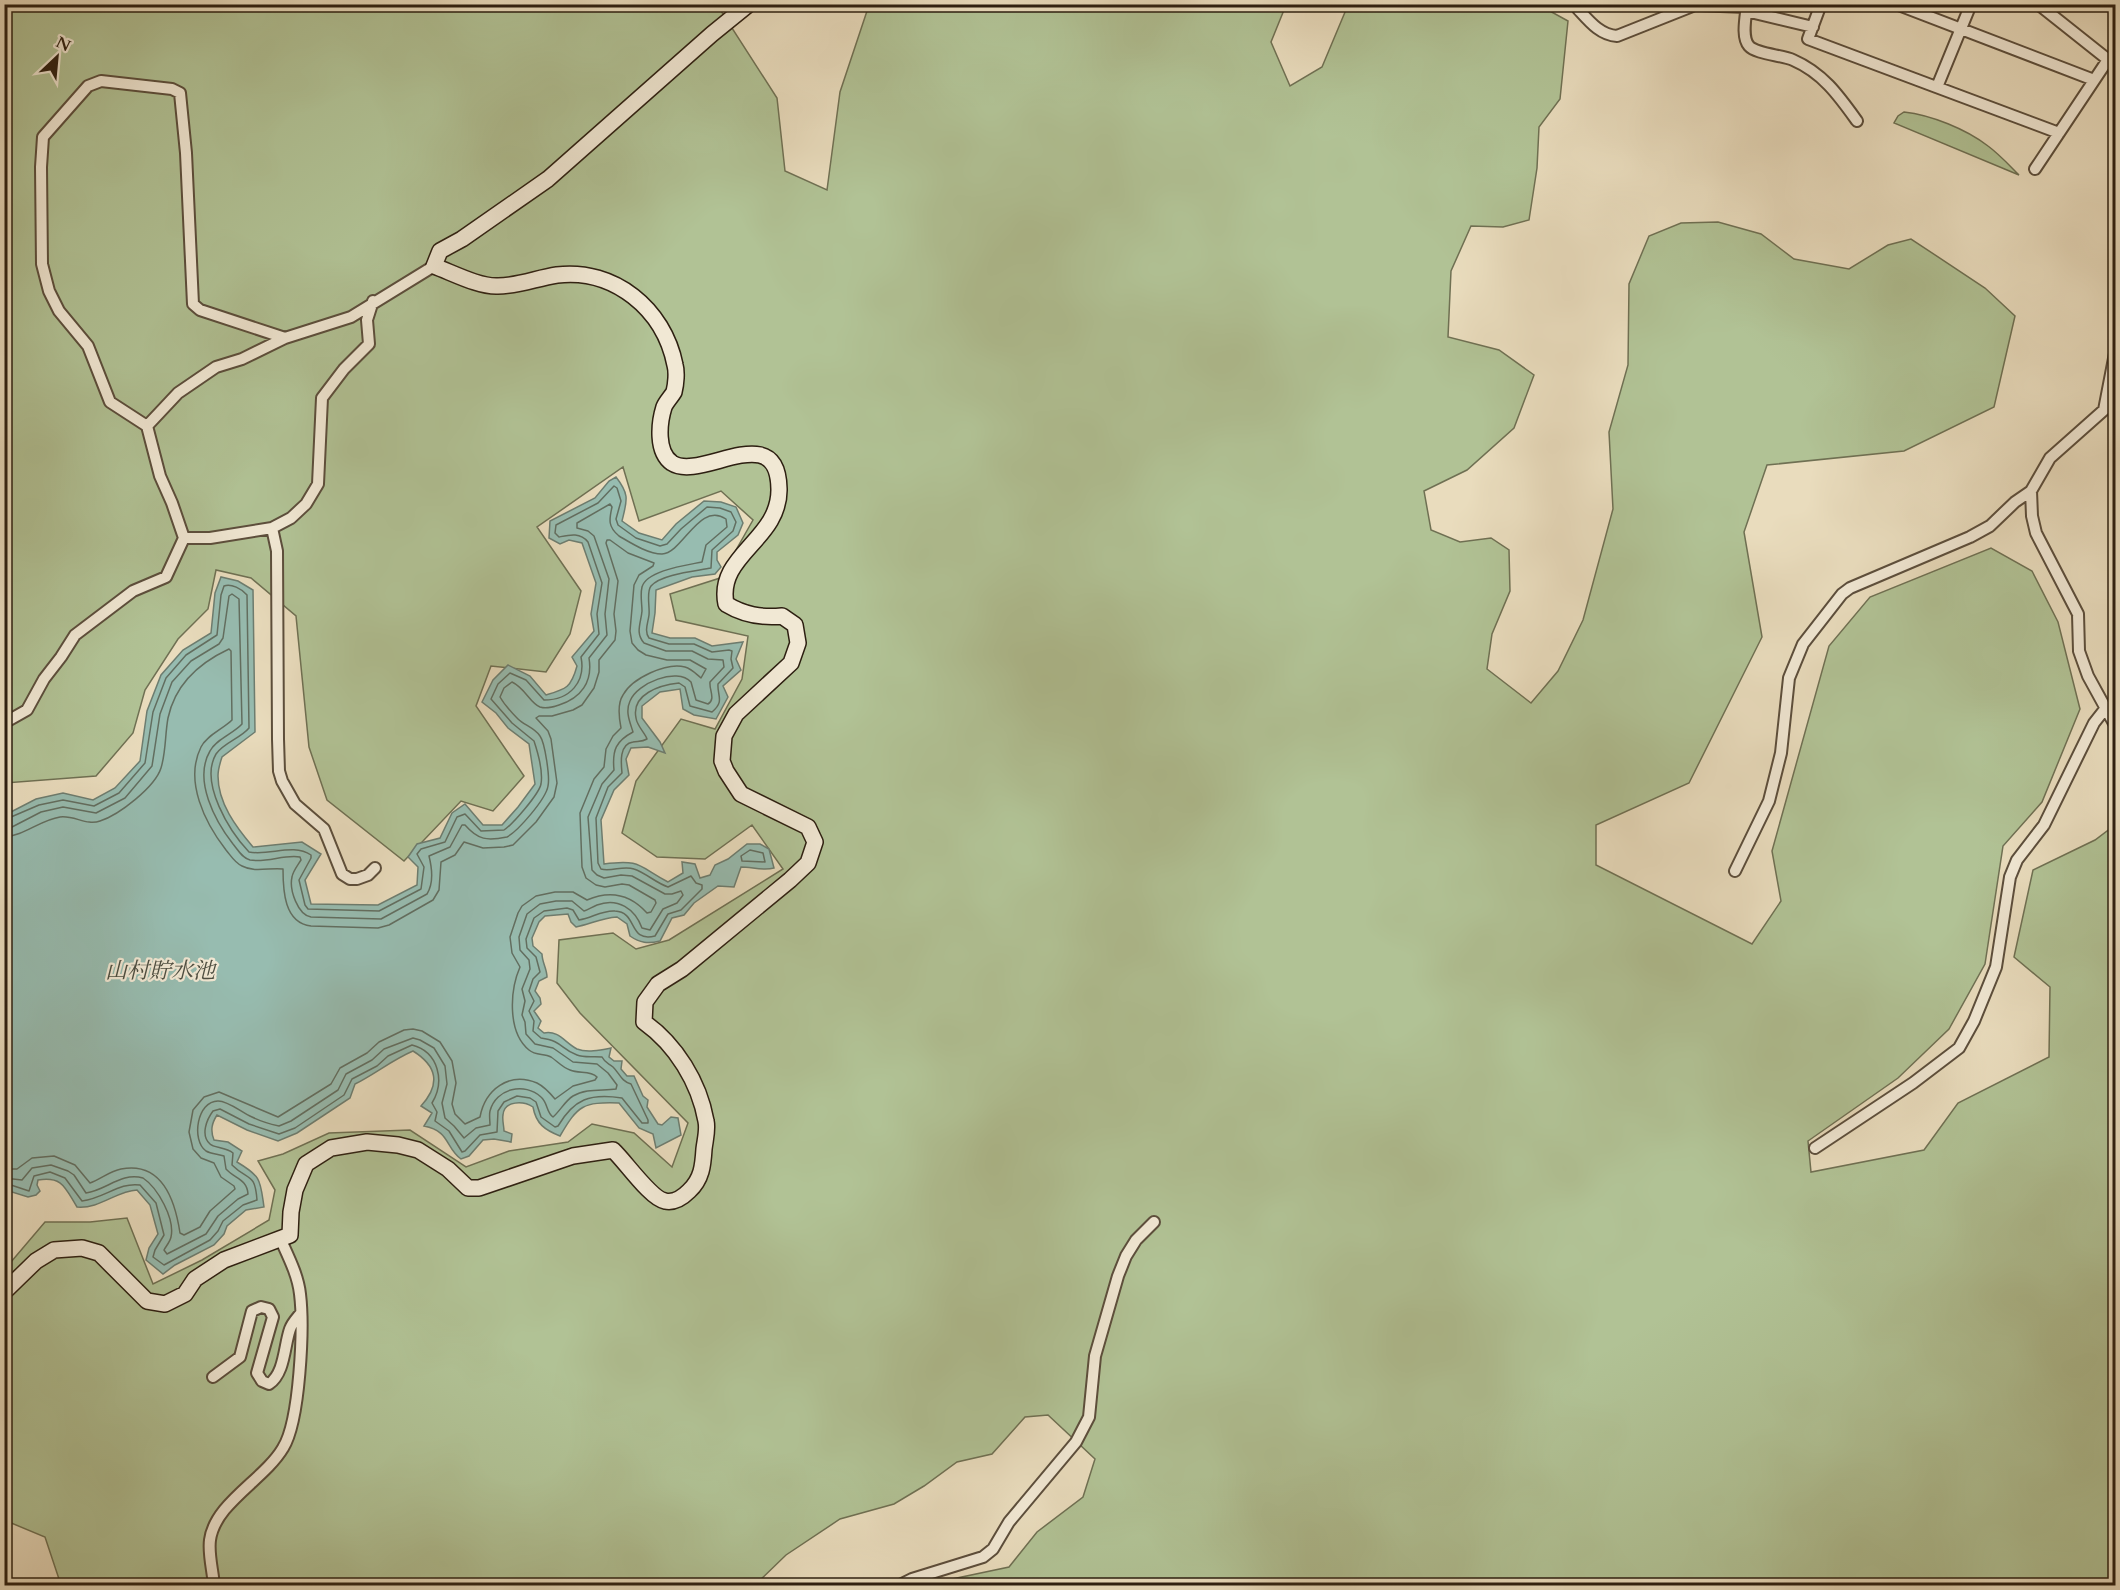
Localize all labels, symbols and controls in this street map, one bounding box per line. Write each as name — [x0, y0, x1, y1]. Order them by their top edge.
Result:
north arrow — [27, 27, 87, 87]
text: N — [52, 31, 74, 57]
water label: 山村貯水池 — [105, 956, 218, 986]

